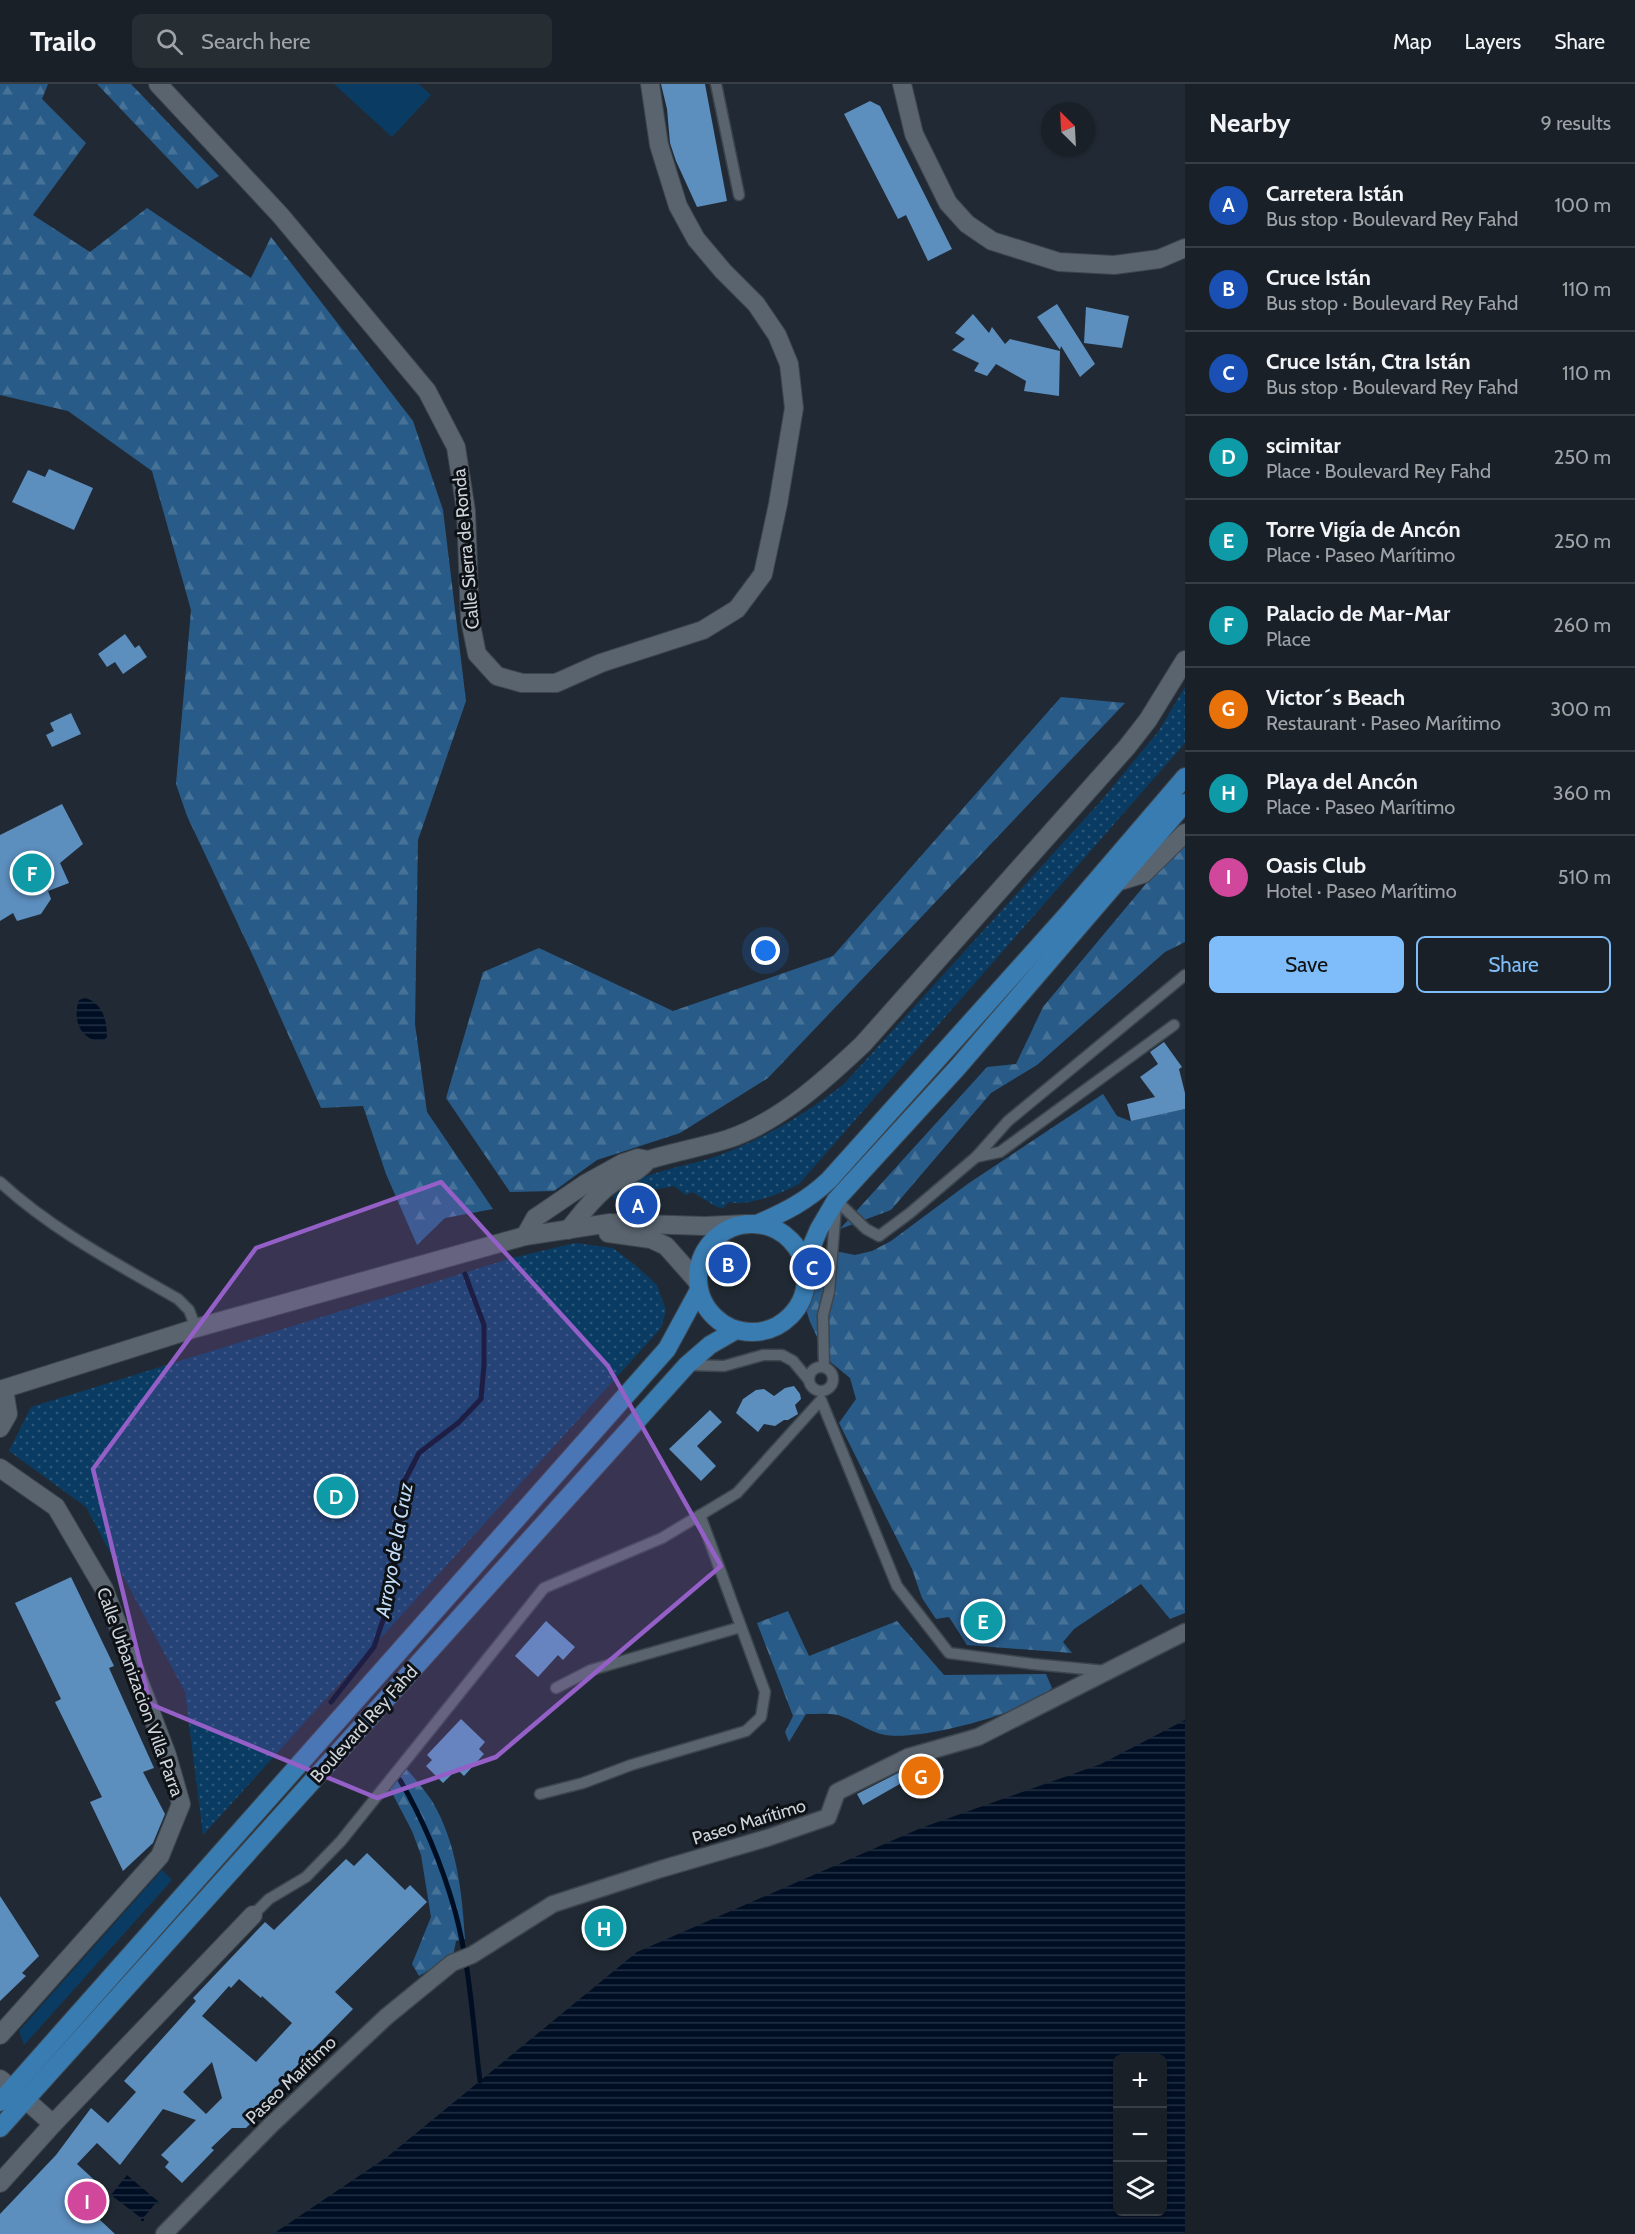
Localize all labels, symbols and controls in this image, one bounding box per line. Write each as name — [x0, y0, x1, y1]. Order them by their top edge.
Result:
search box — [132, 14, 552, 68]
text: Trailo — [30, 24, 96, 58]
icon: search — [153, 25, 186, 58]
text: Search here — [201, 28, 310, 55]
text: Map — [1393, 29, 1432, 54]
text: Layers — [1465, 29, 1521, 54]
text: Share — [1554, 29, 1605, 54]
north arrow — [1041, 102, 1095, 156]
text: Nearby — [1209, 107, 1290, 139]
text: 9 results — [1540, 111, 1611, 135]
text: Carretera Istán — [1266, 180, 1404, 207]
text: A — [1222, 193, 1235, 217]
text: 100 m — [1555, 193, 1611, 217]
text: Bus stop · Boulevard Rey Fahd — [1266, 207, 1518, 231]
text: Cruce Istán — [1266, 264, 1371, 291]
text: B — [1222, 277, 1235, 301]
text: 110 m — [1562, 277, 1611, 301]
text: Bus stop · Boulevard Rey Fahd — [1266, 291, 1518, 315]
text: Cruce Istán, Ctra Istán — [1266, 348, 1471, 375]
text: C — [1222, 361, 1235, 385]
text: 110 m — [1562, 361, 1611, 385]
text: Bus stop · Boulevard Rey Fahd — [1266, 375, 1518, 399]
text: scimitar — [1266, 432, 1341, 459]
text: D — [1221, 445, 1236, 469]
text: 250 m — [1554, 445, 1611, 469]
text: Place · Boulevard Rey Fahd — [1266, 459, 1491, 483]
street label: Calle Sierra de Ronda — [448, 467, 484, 630]
text: Torre Vigía de Ancón — [1266, 516, 1461, 543]
text: E — [1223, 529, 1234, 553]
text: 250 m — [1554, 529, 1611, 553]
text: Place · Paseo Marítimo — [1266, 543, 1455, 567]
text: Palacio de Mar-Mar — [1266, 600, 1450, 627]
text: F — [1223, 613, 1234, 637]
text: 260 m — [1553, 613, 1611, 637]
text: Place — [1266, 627, 1311, 651]
text: Victor´s Beach — [1266, 684, 1405, 711]
text: G — [1222, 697, 1235, 721]
text: 300 m — [1550, 697, 1611, 721]
text: Restaurant · Paseo Marítimo — [1266, 711, 1501, 735]
text: Playa del Ancón — [1266, 768, 1418, 795]
text: H — [1221, 781, 1236, 805]
text: 360 m — [1553, 781, 1611, 805]
text: Place · Paseo Marítimo — [1266, 795, 1455, 819]
pin: F — [12, 850, 51, 896]
text: Oasis Club — [1266, 852, 1366, 879]
text: I — [1226, 865, 1231, 889]
text: 510 m — [1558, 865, 1611, 889]
text: Hotel · Paseo Marítimo — [1266, 879, 1457, 903]
your location — [751, 936, 780, 965]
button: Save — [1209, 936, 1404, 993]
button: Share — [1416, 936, 1611, 993]
pin: A — [618, 1182, 658, 1228]
pin: B — [708, 1242, 748, 1286]
pin: C — [792, 1244, 832, 1290]
pin: D — [316, 1474, 356, 1518]
water label: Arroyo de la Cruz — [370, 1481, 418, 1620]
street label: Calle Urbanizacion Villa Parra — [92, 1584, 188, 1800]
pin: E — [964, 1598, 1002, 1644]
street label: Boulevard Rey Fahd — [306, 1661, 422, 1787]
pin: G — [902, 1754, 940, 1798]
street label: Paseo Marítimo — [690, 1794, 809, 1850]
pin: H — [584, 1906, 624, 1950]
street label: Paseo Marítimo — [241, 2031, 341, 2129]
map controls — [1113, 2054, 1167, 2216]
button: + — [1113, 2054, 1167, 2108]
button: − — [1113, 2108, 1167, 2162]
button: layers — [1113, 2162, 1167, 2216]
pin: I — [68, 2178, 106, 2224]

